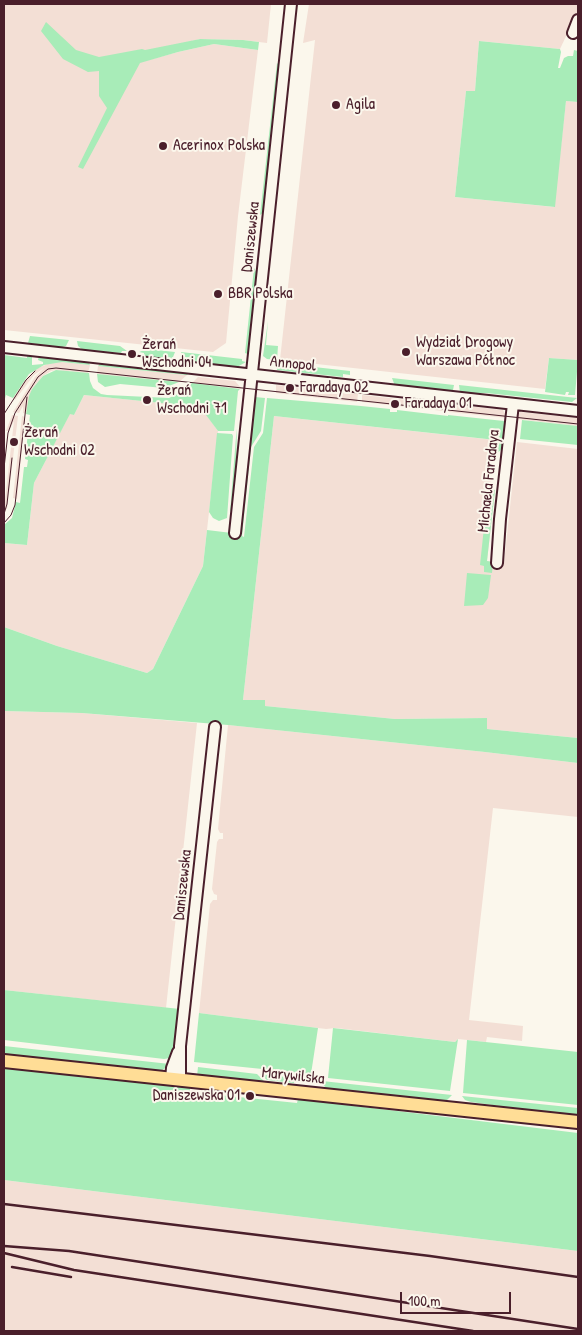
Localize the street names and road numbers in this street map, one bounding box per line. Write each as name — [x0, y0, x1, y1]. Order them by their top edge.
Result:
street label: Daniszewska — [238, 201, 264, 273]
street label: Annopol — [269, 352, 317, 376]
street label: Michaela Faradaya — [474, 429, 504, 533]
street label: Daniszewska — [170, 849, 196, 921]
street label: Marywilska — [261, 1063, 325, 1089]

